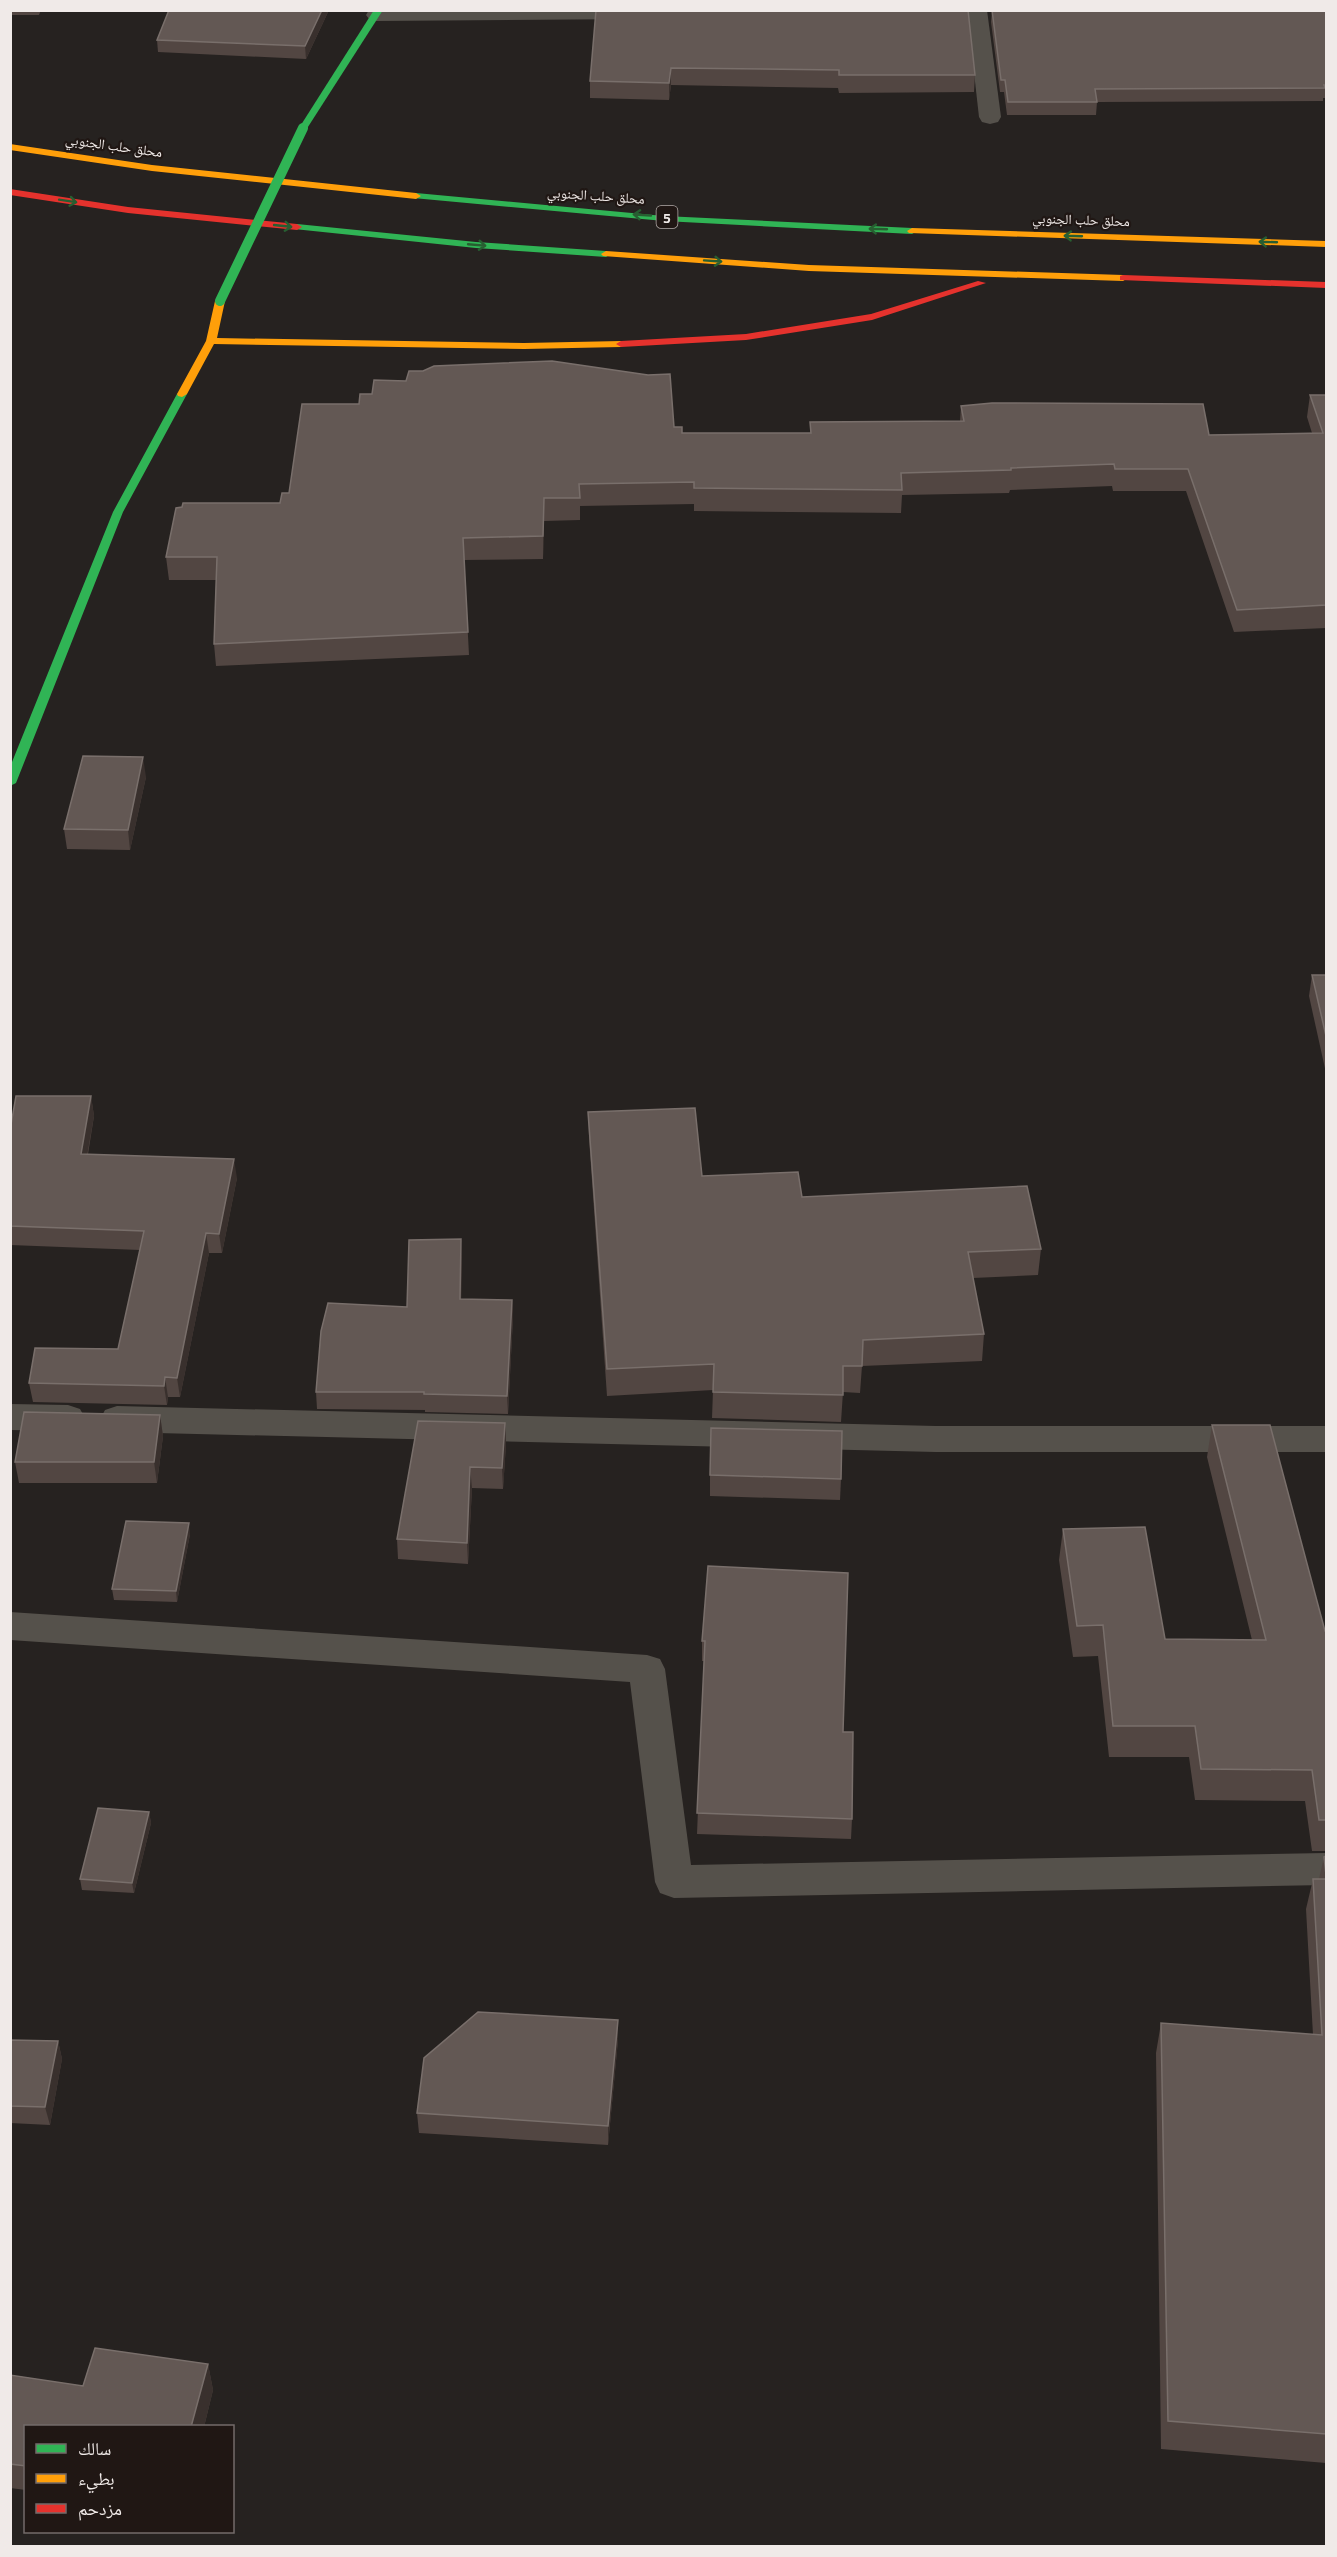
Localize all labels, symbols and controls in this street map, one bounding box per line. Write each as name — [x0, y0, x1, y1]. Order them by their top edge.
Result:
street label: محلق حلب الجنوبي — [64, 128, 164, 164]
street label: محلق حلب الجنوبي — [546, 181, 646, 210]
one-way arrow — [58, 196, 78, 207]
road number: 5 — [656, 206, 678, 228]
street label: محلق حلب الجنوبي — [1032, 207, 1130, 233]
one-way arrow — [632, 209, 652, 220]
one-way arrow — [272, 221, 292, 232]
one-way arrow — [869, 224, 889, 235]
one-way arrow — [1064, 230, 1084, 241]
one-way arrow — [1259, 236, 1279, 247]
one-way arrow — [467, 240, 486, 251]
one-way arrow — [703, 256, 723, 267]
legend — [24, 2425, 234, 2533]
text: سالك — [78, 2435, 111, 2462]
text: بطيء — [78, 2465, 115, 2494]
text: مزدحم — [78, 2495, 122, 2522]

